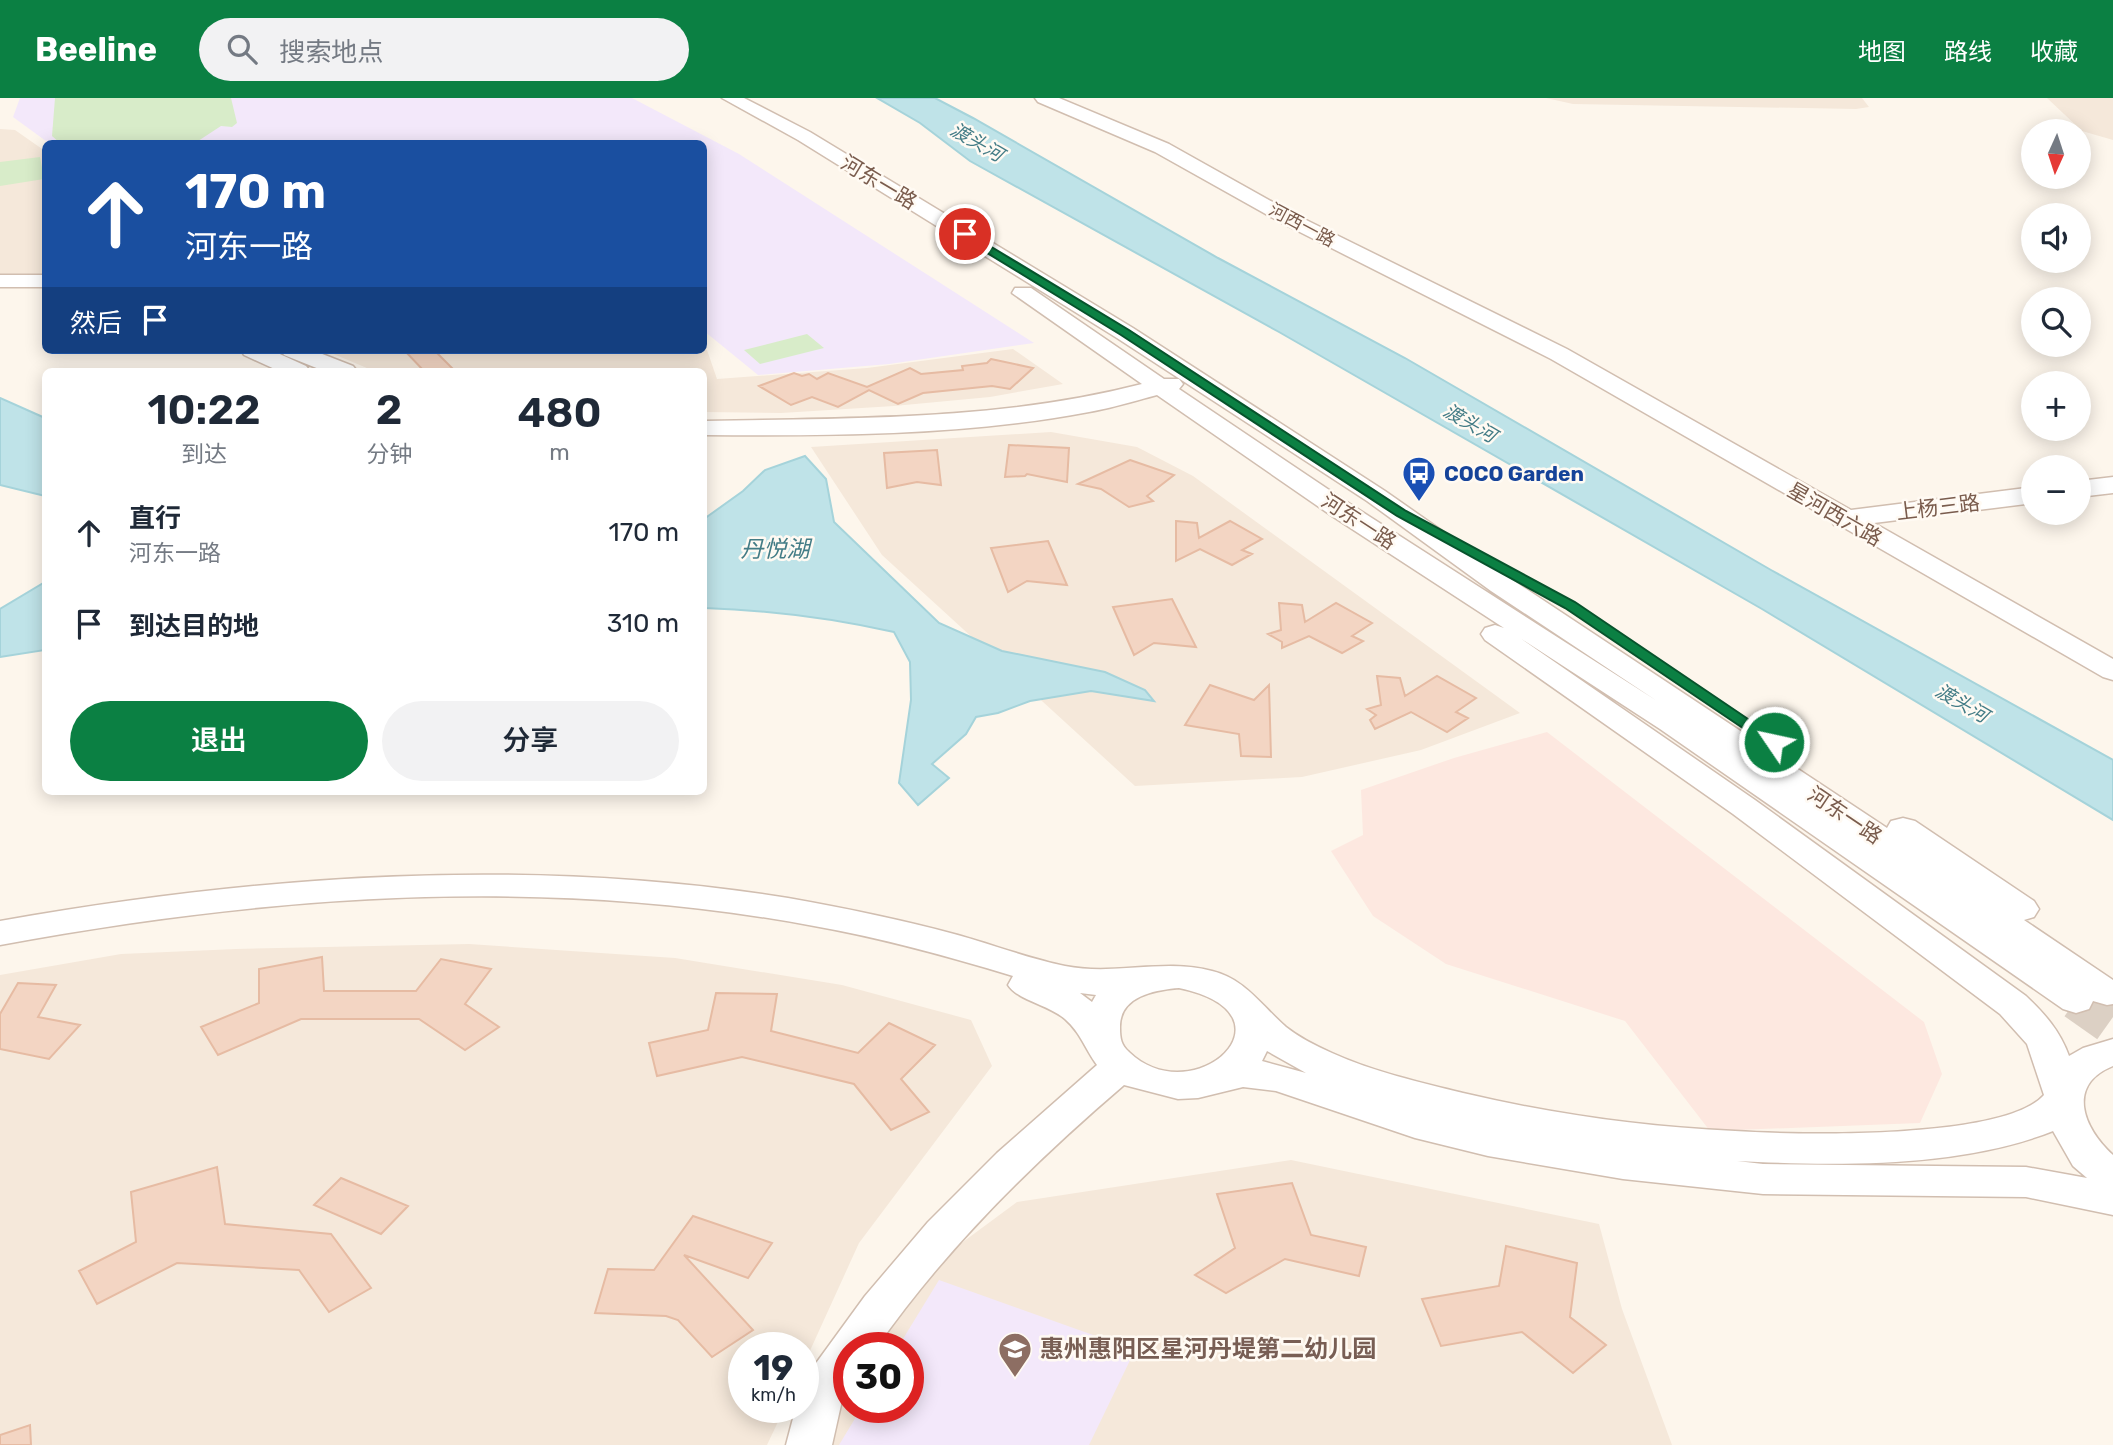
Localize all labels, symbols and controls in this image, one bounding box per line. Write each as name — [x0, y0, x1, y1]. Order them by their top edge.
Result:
search box — [199, 18, 689, 81]
text: Beeline — [35, 30, 157, 69]
icon: search — [223, 30, 261, 68]
text: 搜索地点 — [279, 37, 383, 68]
text: 地图 — [1858, 38, 1906, 66]
text: 路线 — [1944, 38, 1992, 66]
text: 收藏 — [2030, 38, 2078, 66]
water label: 渡头河 — [947, 118, 1011, 168]
north arrow — [2021, 119, 2091, 189]
map controls — [2021, 119, 2091, 525]
street label: 河东一路 — [837, 150, 921, 214]
text: 170 m — [185, 162, 326, 220]
icon: ahead — [70, 168, 161, 259]
street label: 河西一路 — [1265, 198, 1339, 252]
button: sound — [2021, 203, 2091, 273]
pin — [935, 204, 995, 264]
icon: arrive — [946, 215, 984, 253]
text: 河东一路 — [185, 228, 313, 266]
button: search — [2021, 287, 2091, 357]
icon: arrive — [136, 301, 174, 339]
text: 然后 — [70, 308, 122, 339]
button: + — [2021, 371, 2091, 441]
text: 10:22 — [147, 385, 261, 435]
text: 2 — [376, 385, 402, 435]
text: 480 — [518, 388, 602, 438]
water label: 渡头河 — [1440, 399, 1504, 449]
text: m — [549, 438, 570, 466]
text: 到达 — [181, 440, 227, 468]
text: 分钟 — [366, 440, 412, 468]
bus stop icon: COCO Garden — [1400, 454, 1438, 503]
button: − — [2021, 455, 2091, 525]
place label: COCO Garden — [1444, 461, 1584, 486]
street label: 星河西六路 — [1783, 477, 1887, 551]
street label: 河东一路 — [1317, 488, 1401, 554]
street label: 上杨三路 — [1895, 489, 1981, 525]
text: 直行 — [129, 503, 181, 534]
icon: ahead — [70, 514, 108, 552]
text: 170 m — [609, 517, 679, 548]
water label: 丹悦湖 — [741, 535, 813, 563]
text: 河东一路 — [129, 539, 221, 567]
icon: arrive — [70, 605, 108, 643]
text: 310 m — [607, 608, 679, 639]
text: 到达目的地 — [129, 611, 259, 642]
water label: 渡头河 — [1932, 679, 1996, 729]
button: 退出 — [70, 701, 368, 781]
button: 分享 — [382, 701, 679, 781]
position arrow — [1737, 705, 1811, 779]
street label: 河东一路 — [1803, 781, 1887, 849]
school or university icon: 惠州惠阳区星河丹堤第二幼儿园 — [996, 1330, 1034, 1379]
speed limit sign: 30 — [833, 1332, 924, 1423]
place label: 惠州惠阳区星河丹堤第二幼儿园 — [1040, 1335, 1376, 1363]
text: 19 — [754, 1347, 793, 1389]
text: km/h — [751, 1384, 796, 1406]

